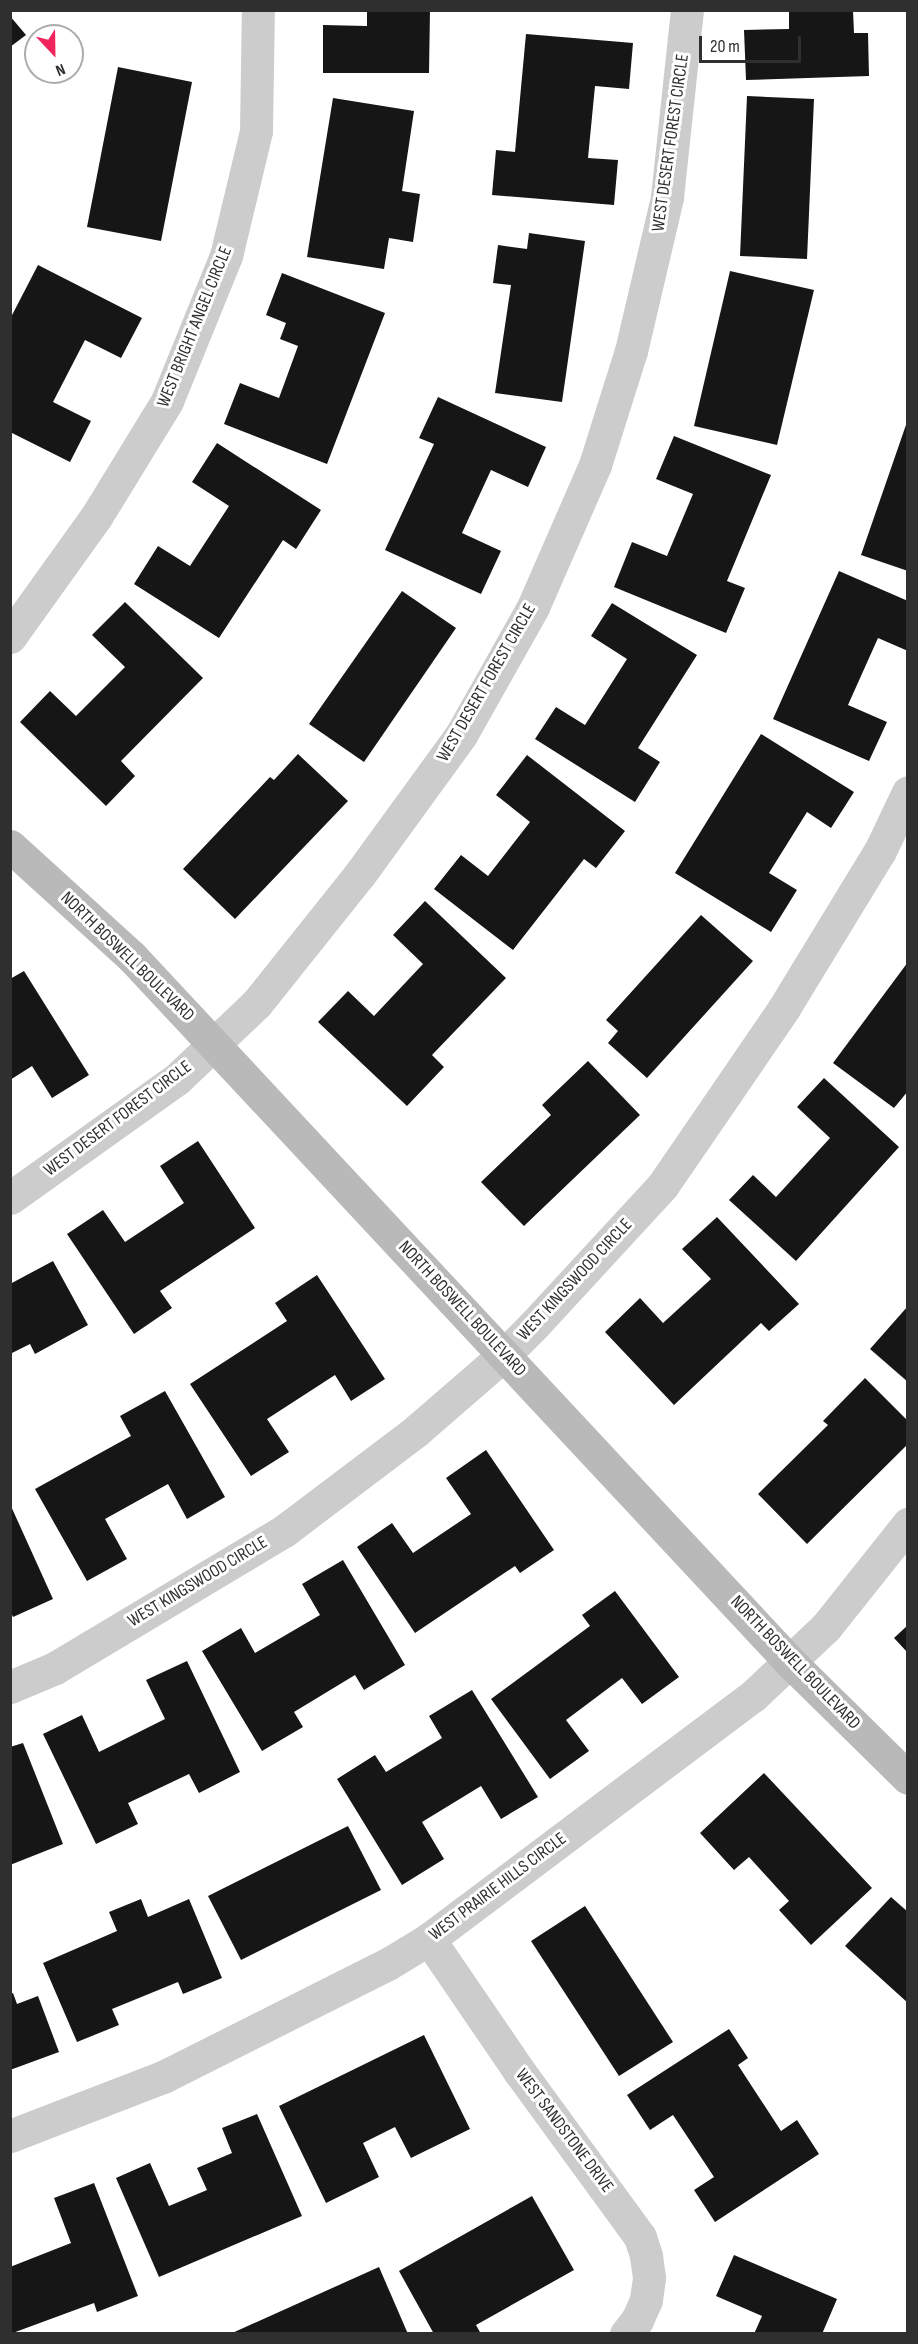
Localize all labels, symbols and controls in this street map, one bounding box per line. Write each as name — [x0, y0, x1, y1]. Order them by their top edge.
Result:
north arrow — [24, 24, 84, 84]
scale bar — [702, 24, 804, 62]
text: 20 m — [710, 36, 740, 57]
street label: WEST DESERT FOREST CIRCLE — [648, 53, 694, 233]
text: N — [53, 59, 68, 80]
street label: WEST BRIGHT ANGEL CIRCLE — [153, 244, 237, 410]
street label: WEST DESERT FOREST CIRCLE — [433, 600, 541, 766]
street label: NORTH BOSWELL BOULEVARD — [56, 888, 198, 1026]
street label: WEST DESERT FOREST CIRCLE — [40, 1056, 196, 1182]
street label: WEST KINGSWOOD CIRCLE — [513, 1215, 637, 1345]
street label: NORTH BOSWELL BOULEVARD — [394, 1237, 530, 1381]
street label: WEST KINGSWOOD CIRCLE — [124, 1532, 272, 1632]
street label: NORTH BOSWELL BOULEVARD — [726, 1592, 864, 1734]
street label: WEST PRAIRIE HILLS CIRCLE — [425, 1828, 571, 1946]
street label: WEST SANDSTONE DRIVE — [510, 2065, 618, 2197]

